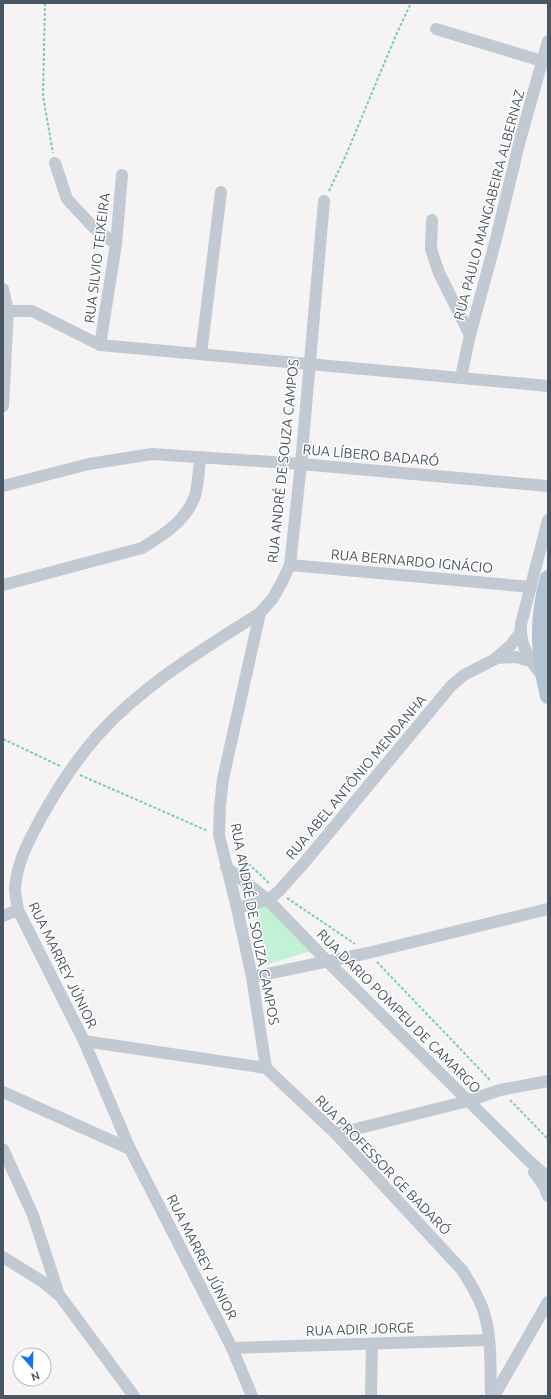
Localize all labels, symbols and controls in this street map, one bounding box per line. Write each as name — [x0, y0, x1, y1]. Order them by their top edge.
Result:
street label: RUA PAULO MANGABEIRA ALBERNAZ — [450, 88, 528, 322]
street label: RUA SILVIO TEIXEIRA — [81, 192, 113, 324]
street label: RUA ANDRÉ DE SOUZA CAMPOS — [263, 358, 302, 564]
street label: RUA LÍBERO BADARÓ — [302, 440, 440, 469]
street label: RUA BERNARDO IGNÁCIO — [330, 545, 494, 576]
street label: RUA ABEL ANTÔNIO MENDANHA — [282, 691, 429, 862]
street label: RUA ANDRÉ DE SOUZA CAMPOS — [228, 822, 283, 1026]
street label: RUA MARREY JÚNIOR — [26, 899, 101, 1031]
street label: RUA DARIO POMPEU DE CAMARGO — [314, 926, 484, 1096]
street label: RUA PROFESSOR GE BADARÓ — [312, 1091, 455, 1238]
street label: RUA MARREY JÚNIOR — [164, 1191, 241, 1322]
street label: RUA ADIR JORGE — [305, 1319, 415, 1339]
north arrow — [12, 1347, 52, 1387]
text: N — [30, 1369, 41, 1383]

